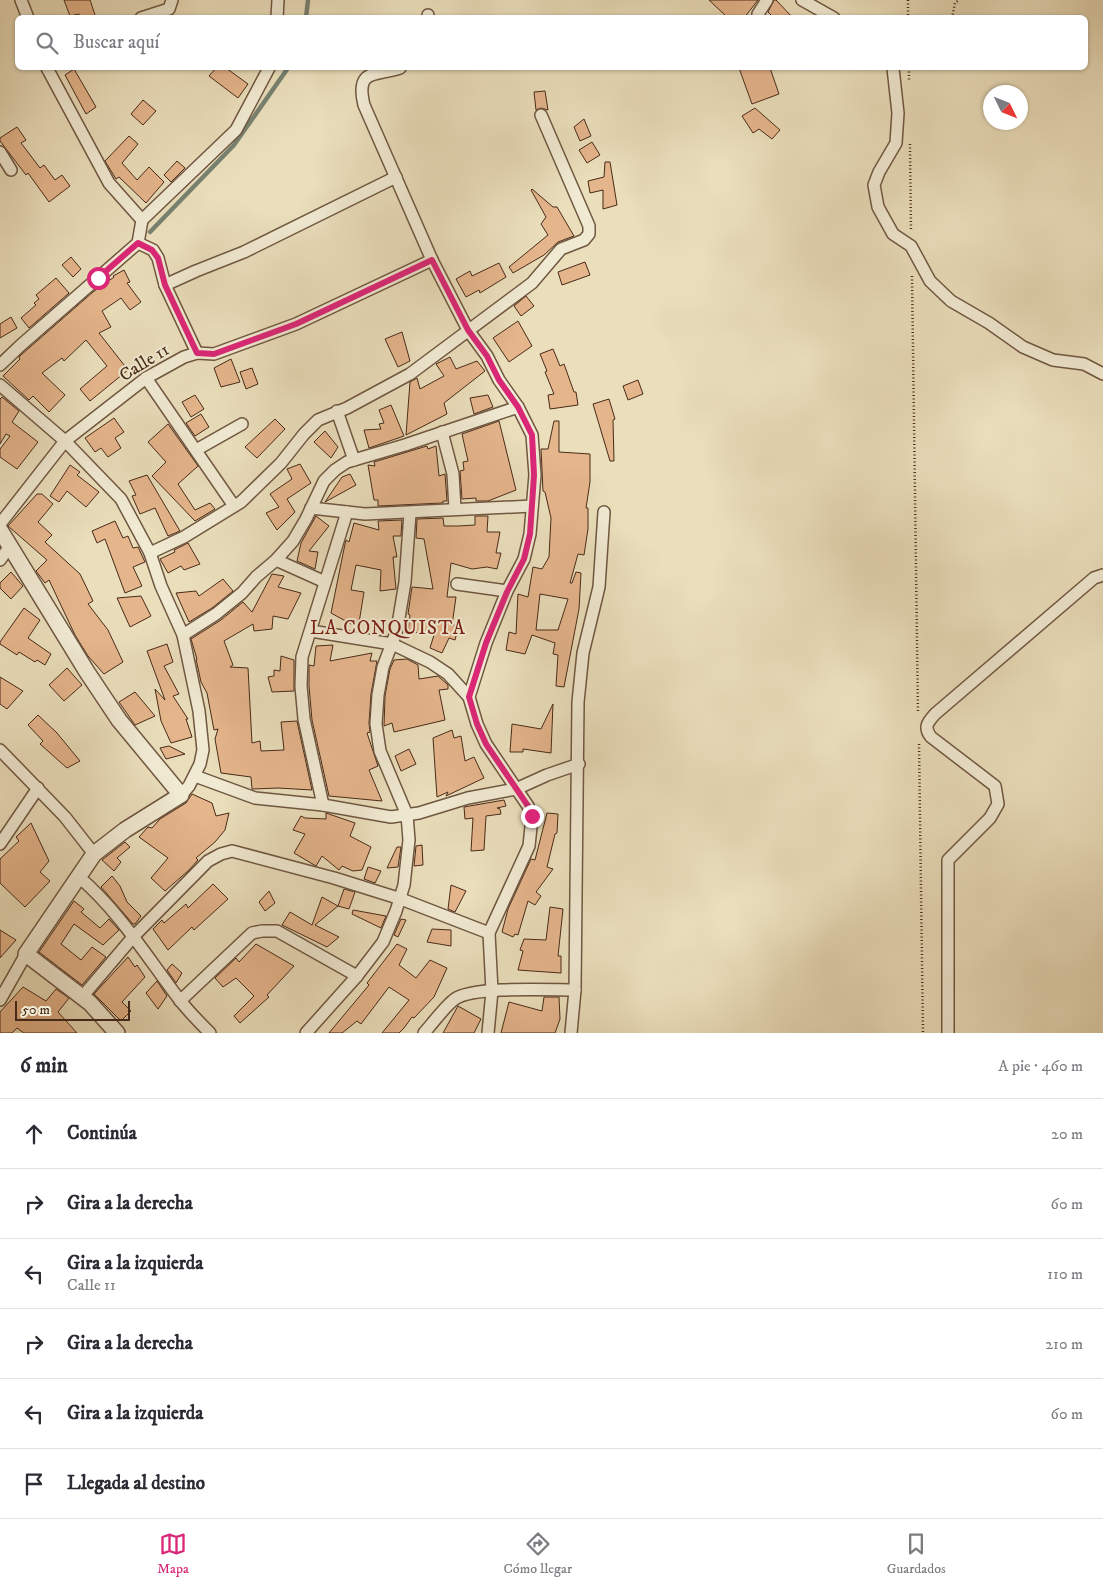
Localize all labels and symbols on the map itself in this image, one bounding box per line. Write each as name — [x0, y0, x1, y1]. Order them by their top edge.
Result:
north arrow — [983, 85, 1028, 130]
route start — [87, 267, 110, 290]
street label: Calle 11 — [115, 339, 174, 387]
district label: LA CONQUISTA — [310, 617, 466, 640]
route end — [521, 805, 544, 828]
scale bar — [15, 998, 130, 1021]

